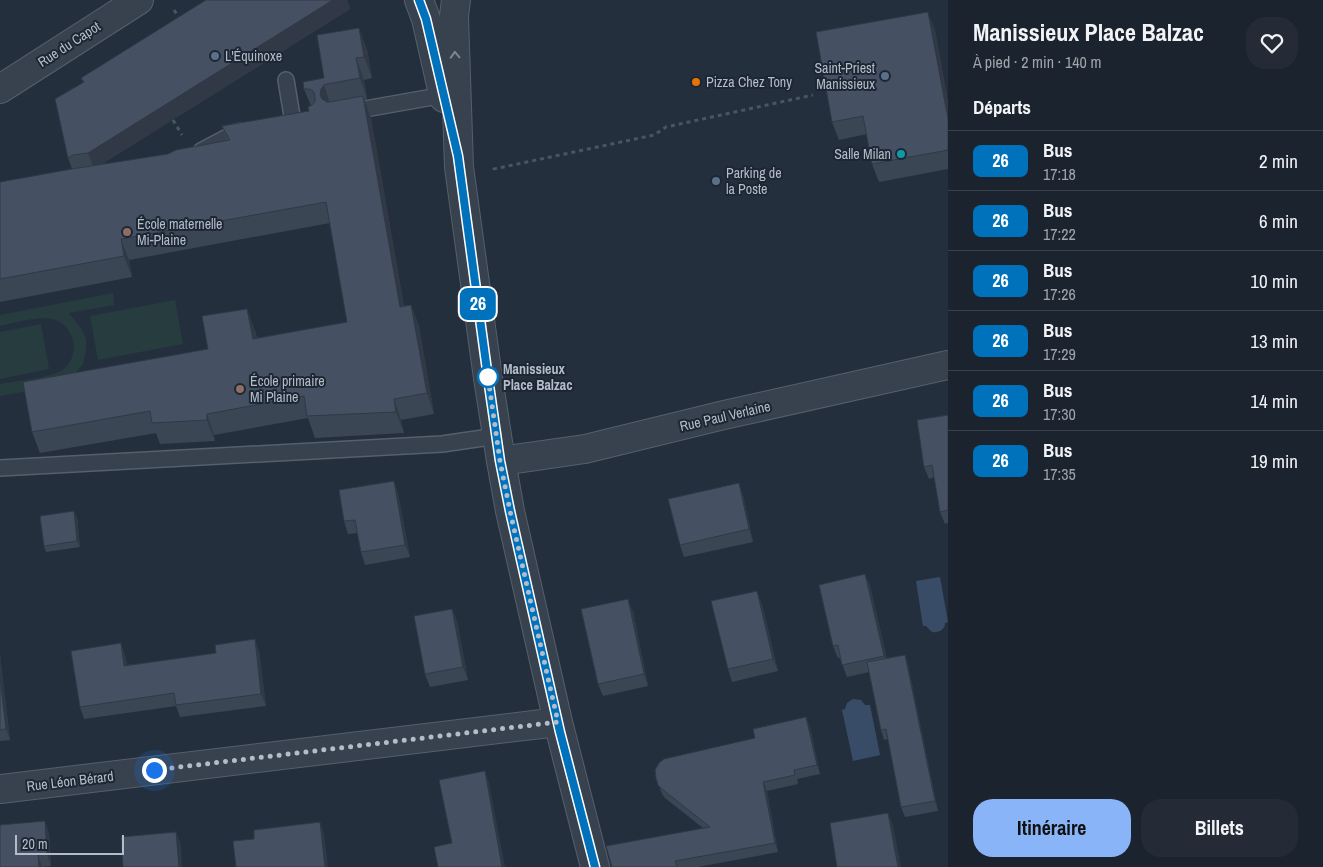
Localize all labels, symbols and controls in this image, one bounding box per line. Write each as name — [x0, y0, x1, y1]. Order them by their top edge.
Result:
text: Manissieux Place Balzac — [973, 16, 1204, 48]
street label: Rue du Capot — [34, 17, 104, 71]
button: heart — [1246, 17, 1298, 69]
place label: L'Équinoxe — [225, 47, 282, 65]
marker: L'Équinoxe — [209, 50, 221, 62]
one-way arrow — [450, 51, 460, 58]
text: À pied · 2 min · 140 m — [973, 51, 1101, 73]
place label: Saint-Priest Manissieux — [814, 59, 875, 93]
marker: Saint-Priest Manissieux — [879, 70, 891, 82]
place label: Pizza Chez Tony — [706, 73, 792, 91]
marker: Pizza Chez Tony — [690, 76, 702, 88]
text: Départs — [973, 94, 1031, 120]
text: Bus — [1043, 137, 1072, 163]
place label: Salle Milan — [834, 145, 891, 163]
marker: Salle Milan — [895, 148, 907, 160]
text: 26 — [992, 148, 1009, 173]
text: 2 min — [1259, 148, 1298, 174]
text: 17:18 — [1043, 163, 1076, 185]
place label: Parking de la Poste — [726, 164, 782, 198]
marker: Parking de la Poste — [710, 175, 722, 187]
text: Bus — [1043, 197, 1072, 223]
text: 26 — [992, 208, 1009, 233]
text: 6 min — [1259, 208, 1298, 234]
place label: École maternelle Mi-Plaine — [137, 215, 223, 249]
text: 17:22 — [1043, 223, 1076, 245]
marker: École maternelle Mi-Plaine — [121, 226, 133, 238]
text: Bus — [1043, 257, 1072, 283]
text: 26 — [992, 268, 1009, 293]
text: 10 min — [1250, 268, 1298, 294]
text: 17:26 — [1043, 283, 1076, 305]
line badge: 26 — [456, 288, 500, 320]
text: 26 — [470, 291, 486, 316]
text: Bus — [1043, 317, 1072, 343]
text: 26 — [992, 328, 1009, 353]
text: 13 min — [1250, 328, 1298, 354]
text: 17:29 — [1043, 343, 1076, 365]
place label: Manissieux Place Balzac — [503, 360, 573, 394]
marker: Manissieux Place Balzac — [477, 366, 499, 388]
place label: École primaire Mi Plaine — [250, 372, 325, 406]
text: Bus — [1043, 377, 1072, 403]
marker: École primaire Mi Plaine — [234, 383, 246, 395]
text: 26 — [992, 388, 1009, 413]
text: 14 min — [1250, 388, 1298, 414]
street label: Rue Paul Verlaine — [678, 397, 772, 435]
text: 17:30 — [1043, 403, 1076, 425]
text: Bus — [1043, 437, 1072, 463]
text: 26 — [992, 448, 1009, 473]
text: 19 min — [1250, 448, 1298, 474]
text: 17:35 — [1043, 463, 1076, 485]
your location — [142, 758, 167, 783]
street label: Rue Léon Bérard — [26, 767, 114, 795]
button: Itinéraire — [973, 799, 1131, 857]
button: Billets — [1141, 799, 1298, 857]
scale bar — [15, 832, 124, 855]
text: 20 m — [22, 835, 48, 853]

